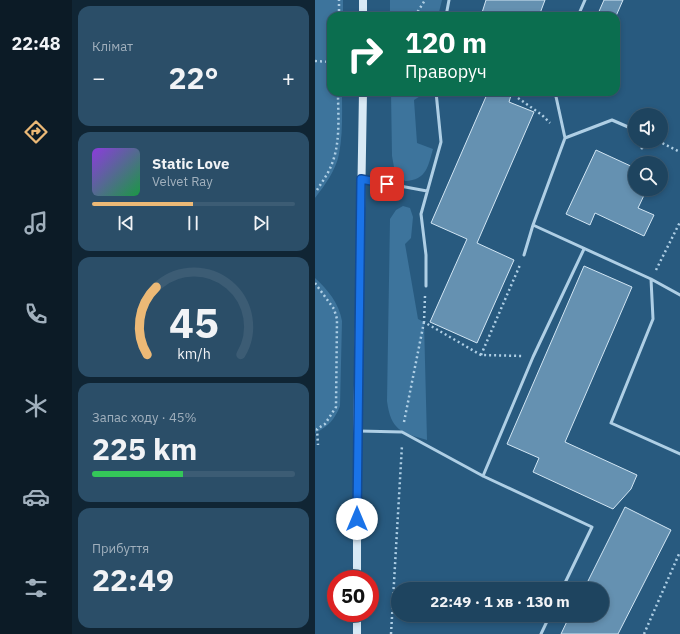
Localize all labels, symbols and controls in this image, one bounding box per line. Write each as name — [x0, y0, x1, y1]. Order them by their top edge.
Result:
text: 120 m — [405, 24, 487, 61]
icon: right — [339, 28, 391, 80]
text: 22:48 — [11, 32, 61, 55]
text: Клімат — [92, 38, 133, 55]
text: 22° — [168, 58, 219, 97]
text: Праворуч — [405, 60, 487, 83]
text: − — [92, 63, 105, 92]
text: + — [282, 63, 295, 92]
map controls — [628, 108, 668, 196]
button: sound — [628, 108, 668, 148]
icon: directions — [22, 118, 50, 146]
text: Static Love — [152, 154, 229, 173]
button: search — [628, 156, 668, 196]
pin — [370, 167, 404, 201]
text: Velvet Ray — [152, 173, 213, 190]
icon: arrive — [376, 173, 398, 195]
icon: music — [22, 209, 50, 237]
icon: previous — [115, 212, 137, 234]
icon: pause — [182, 212, 204, 234]
icon: next — [250, 212, 272, 234]
text: 45 — [169, 295, 218, 349]
icon: phone — [22, 300, 50, 328]
text: km/h — [177, 344, 210, 363]
icon: climate — [22, 392, 50, 420]
text: Запас ходу · 45% — [92, 409, 197, 426]
text: 225 km — [92, 429, 197, 468]
icon: car — [22, 483, 50, 511]
position arrow — [336, 498, 378, 540]
text: Прибуття — [92, 540, 149, 557]
text: 22:49 — [92, 560, 174, 599]
speed limit sign: 50 — [327, 570, 379, 622]
icon: filters — [22, 574, 50, 602]
text: 22:49 · 1 хв · 130 m — [430, 592, 570, 611]

